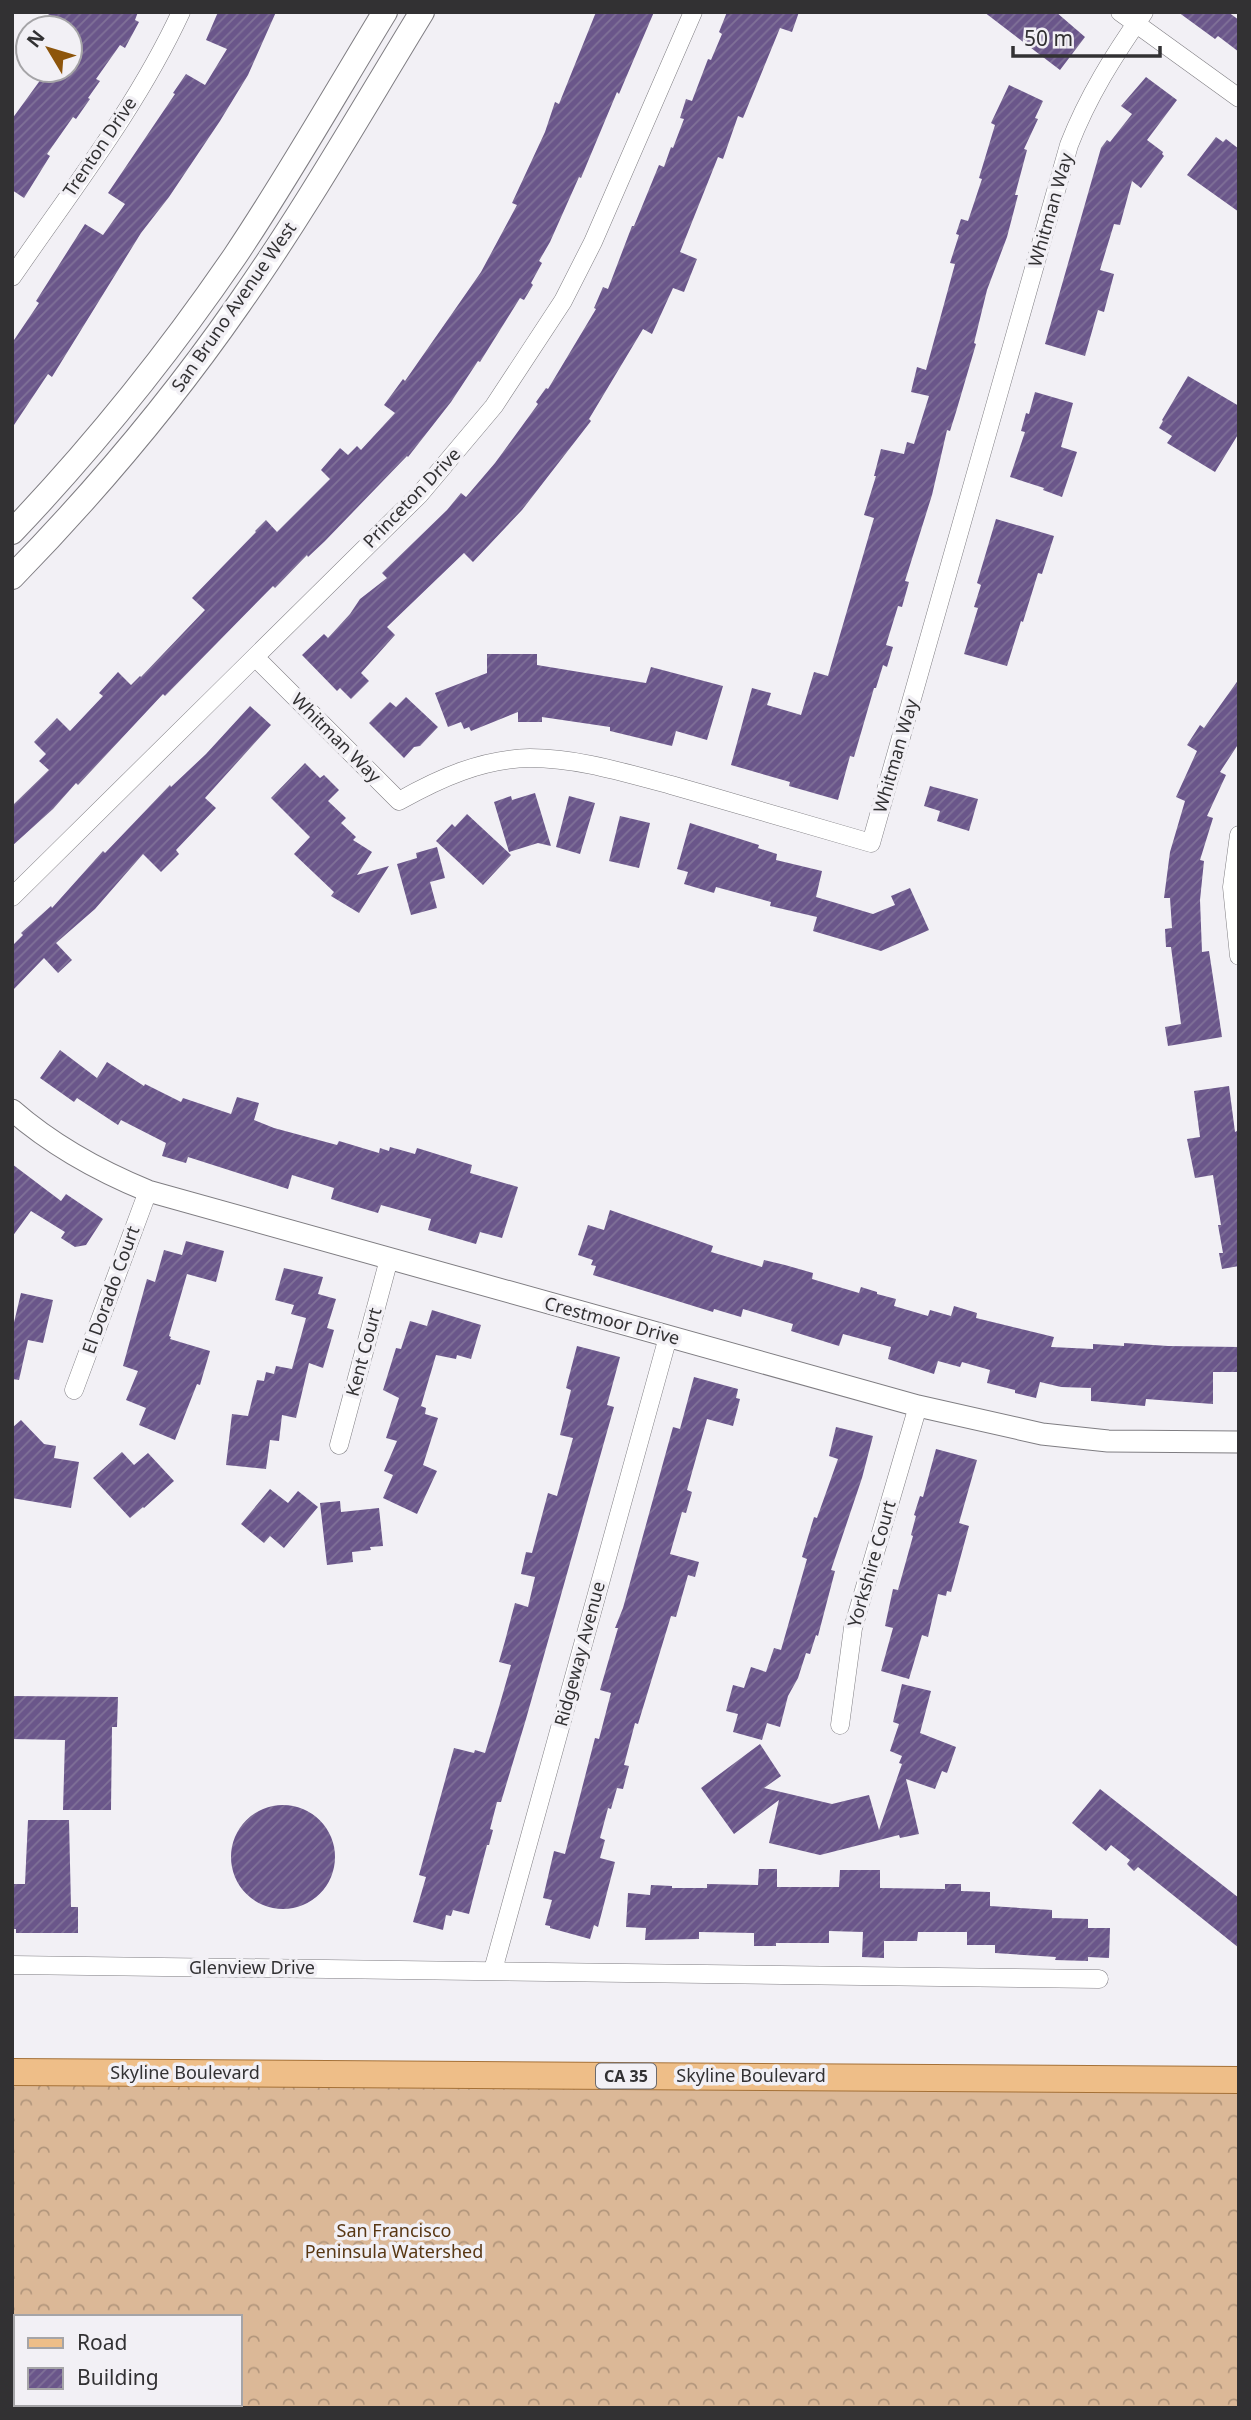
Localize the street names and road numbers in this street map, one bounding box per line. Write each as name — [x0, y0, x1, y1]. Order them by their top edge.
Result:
street label: Trenton Drive — [57, 92, 141, 201]
street label: Whitman Way — [1022, 149, 1078, 269]
street label: San Bruno Avenue West — [165, 216, 301, 396]
street label: Princeton Drive — [357, 442, 465, 553]
street label: Whitman Way — [287, 687, 387, 788]
street label: Whitman Way — [867, 695, 923, 815]
street label: El Dorado Court — [76, 1222, 145, 1357]
street label: Crestmoor Drive — [542, 1290, 682, 1350]
street label: Kent Court — [340, 1304, 387, 1399]
street label: Yorkshire Court — [841, 1497, 901, 1630]
street label: Ridgeway Avenue — [548, 1579, 610, 1729]
street label: Glenview Drive — [189, 1955, 315, 1979]
street label: Skyline Boulevard — [110, 2060, 260, 2084]
street label: Skyline Boulevard — [676, 2063, 826, 2087]
road number: CA 35 — [596, 2064, 656, 2088]

